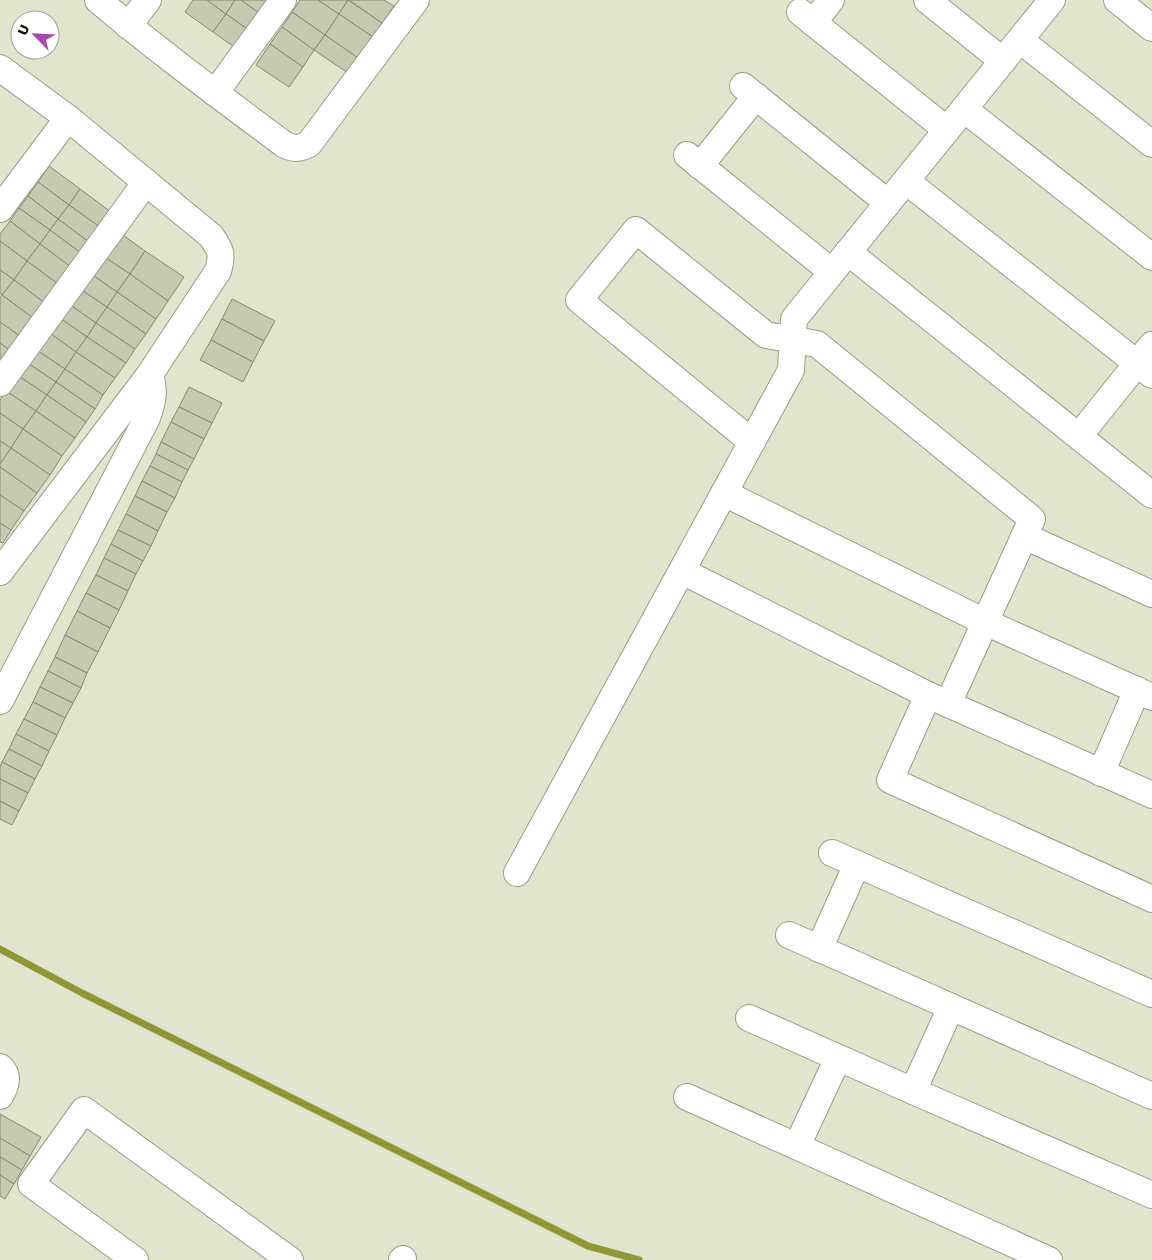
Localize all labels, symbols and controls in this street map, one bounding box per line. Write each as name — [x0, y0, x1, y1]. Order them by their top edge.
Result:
north arrow — [10, 10, 60, 60]
text: U — [14, 22, 32, 38]

